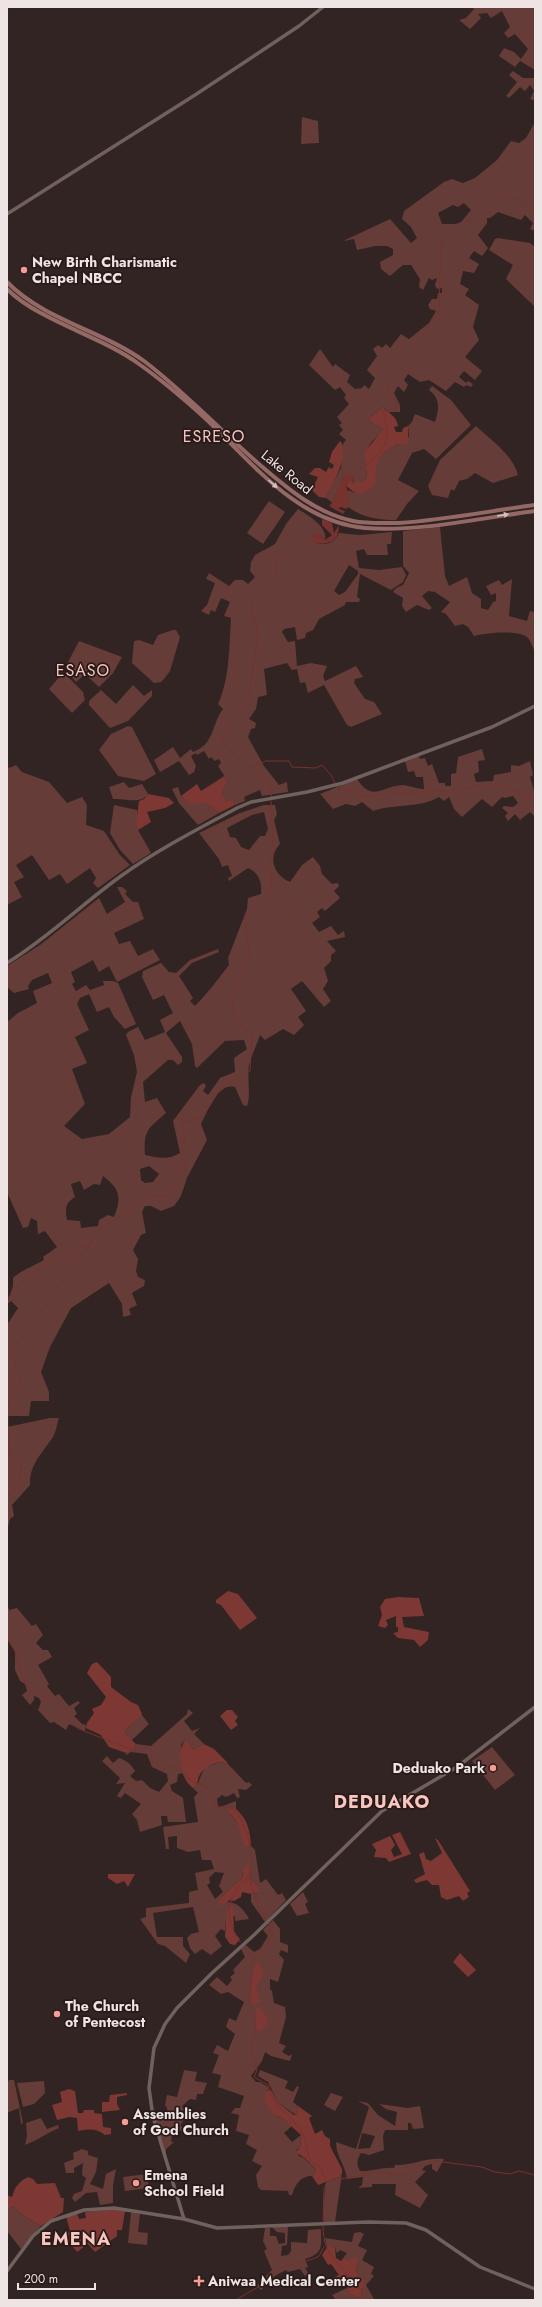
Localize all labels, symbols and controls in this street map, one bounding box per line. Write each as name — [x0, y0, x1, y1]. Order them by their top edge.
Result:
place label: New Birth Charismatic Chapel NBCC — [32, 252, 177, 288]
marker: New Birth Charismatic Chapel NBCC — [19, 265, 29, 275]
district label: ESRESO — [183, 425, 245, 448]
street label: Lake Road — [257, 445, 317, 499]
one-way arrow — [269, 479, 278, 488]
one-way arrow — [497, 512, 509, 518]
district label: ESASO — [56, 659, 110, 682]
place label: Deduako Park — [392, 1758, 485, 1778]
marker: Deduako Park — [488, 1763, 498, 1773]
district label: DEDUAKO — [334, 1789, 430, 1815]
place label: The Church of Pentecost — [65, 1996, 146, 2032]
marker: The Church of Pentecost — [52, 2009, 62, 2019]
place label: Assemblies of God Church — [132, 2104, 229, 2140]
marker: Assemblies of God Church — [120, 2117, 130, 2127]
place label: Emena School Field — [144, 2165, 224, 2201]
marker: Emena School Field — [131, 2178, 141, 2188]
district label: EMENA — [41, 2226, 111, 2252]
scale bar — [18, 2265, 95, 2291]
text: 200 m — [24, 2270, 58, 2288]
place label: Aniwaa Medical Center — [207, 2271, 360, 2291]
marker: Aniwaa Medical Center — [193, 2275, 205, 2287]

